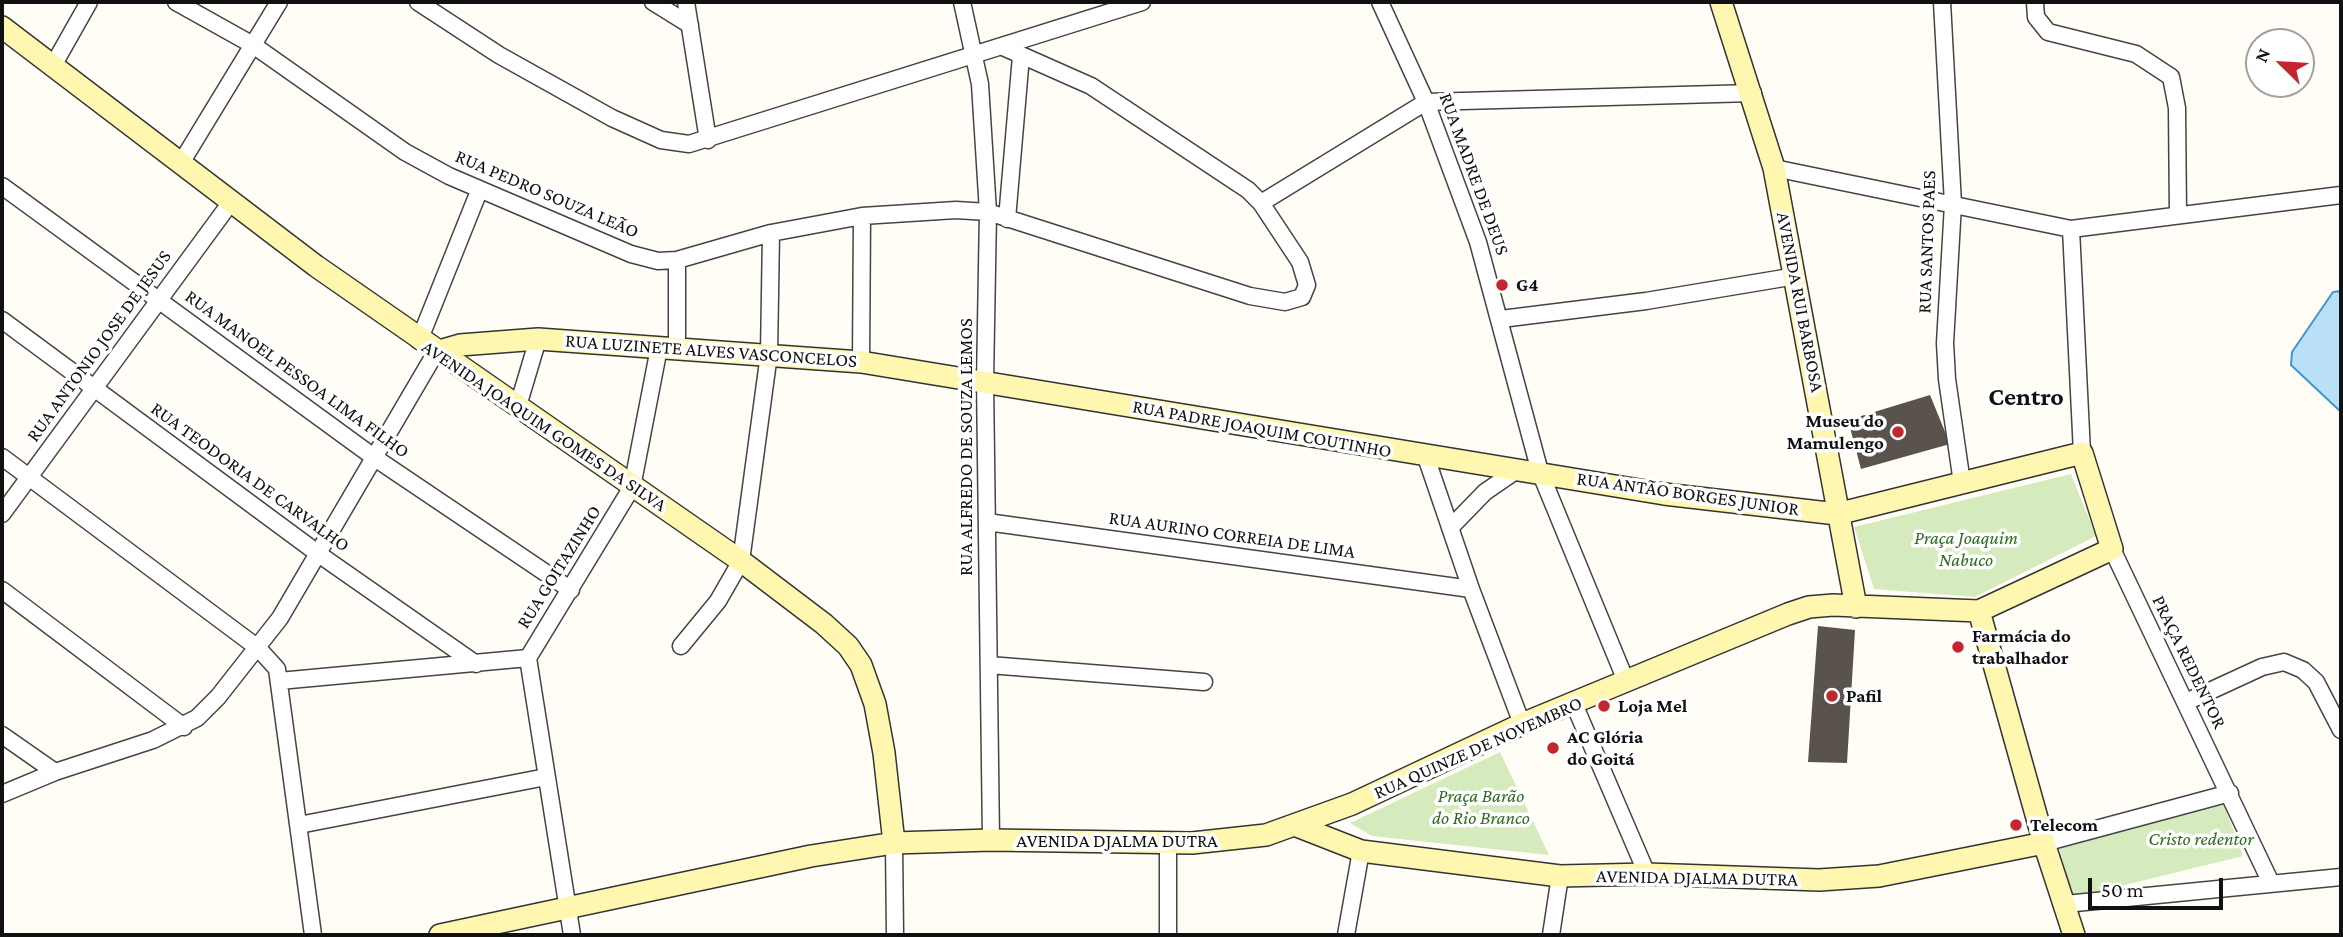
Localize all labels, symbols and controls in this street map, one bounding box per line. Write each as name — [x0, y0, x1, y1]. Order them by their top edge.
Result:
north arrow — [2245, 28, 2315, 98]
text: N — [2250, 45, 2274, 65]
street label: RUA MADRE DE DEUS — [1434, 90, 1514, 258]
street label: RUA PEDRO SOUZA LEÃO — [452, 145, 642, 243]
street label: RUA SANTOS PAES — [1913, 170, 1941, 314]
street label: AVENIDA RUI BARBOSA — [1771, 210, 1829, 394]
street label: RUA ANTONIO JOSE DE JESUS — [22, 246, 176, 446]
place label: G4 — [1516, 274, 1538, 296]
marker: G4 — [1494, 277, 1510, 293]
street label: RUA MANOEL PESSOA LIMA FILHO — [180, 285, 414, 463]
street label: RUA ALFREDO DE SOUZA LEMOS — [955, 318, 977, 576]
street label: RUA LUZINETE ALVES VASCONCELOS — [564, 329, 858, 373]
street label: AVENIDA JOAQUIM GOMES DA SILVA — [417, 335, 671, 517]
district label: Centro — [1988, 381, 2064, 413]
street label: RUA PADRE JOAQUIM COUTINHO — [1131, 395, 1393, 463]
street label: RUA TEODORIA DE CARVALHO — [146, 397, 354, 557]
place label: Museu do Mamulengo — [1787, 410, 1884, 454]
marker: Museu do Mamulengo — [1890, 424, 1906, 440]
street label: RUA ANTÃO BORGES JUNIOR — [1575, 467, 1801, 521]
street label: RUA GOITAZINHO — [512, 501, 606, 633]
street label: RUA AURINO CORREIA DE LIMA — [1107, 506, 1357, 564]
park label: Praça Joaquim Nabuco — [1914, 527, 2018, 571]
street label: PRAÇA REDENTOR — [2147, 592, 2231, 732]
place label: Farmácia do trabalhador — [1972, 625, 2071, 669]
marker: Farmácia do trabalhador — [1950, 639, 1966, 655]
place label: Pafil — [1846, 685, 1882, 707]
marker: Pafil — [1824, 688, 1840, 704]
street label: RUA QUINZE DE NOVEMBRO — [1370, 692, 1586, 804]
place label: Loja Mel — [1618, 695, 1687, 717]
marker: Loja Mel — [1596, 698, 1612, 714]
place label: AC Glória do Goitá — [1567, 726, 1643, 770]
marker: AC Glória do Goitá — [1545, 740, 1561, 756]
park label: Praça Barão do Rio Branco — [1432, 785, 1530, 829]
place label: Telecom — [2030, 814, 2098, 836]
marker: Telecom — [2008, 817, 2024, 833]
park label: Cristo redentor — [2148, 828, 2254, 850]
street label: AVENIDA DJALMA DUTRA — [1016, 830, 1218, 852]
scale bar — [2091, 864, 2226, 908]
street label: AVENIDA DJALMA DUTRA — [1596, 865, 1798, 891]
text: 50 m — [2101, 878, 2144, 902]

